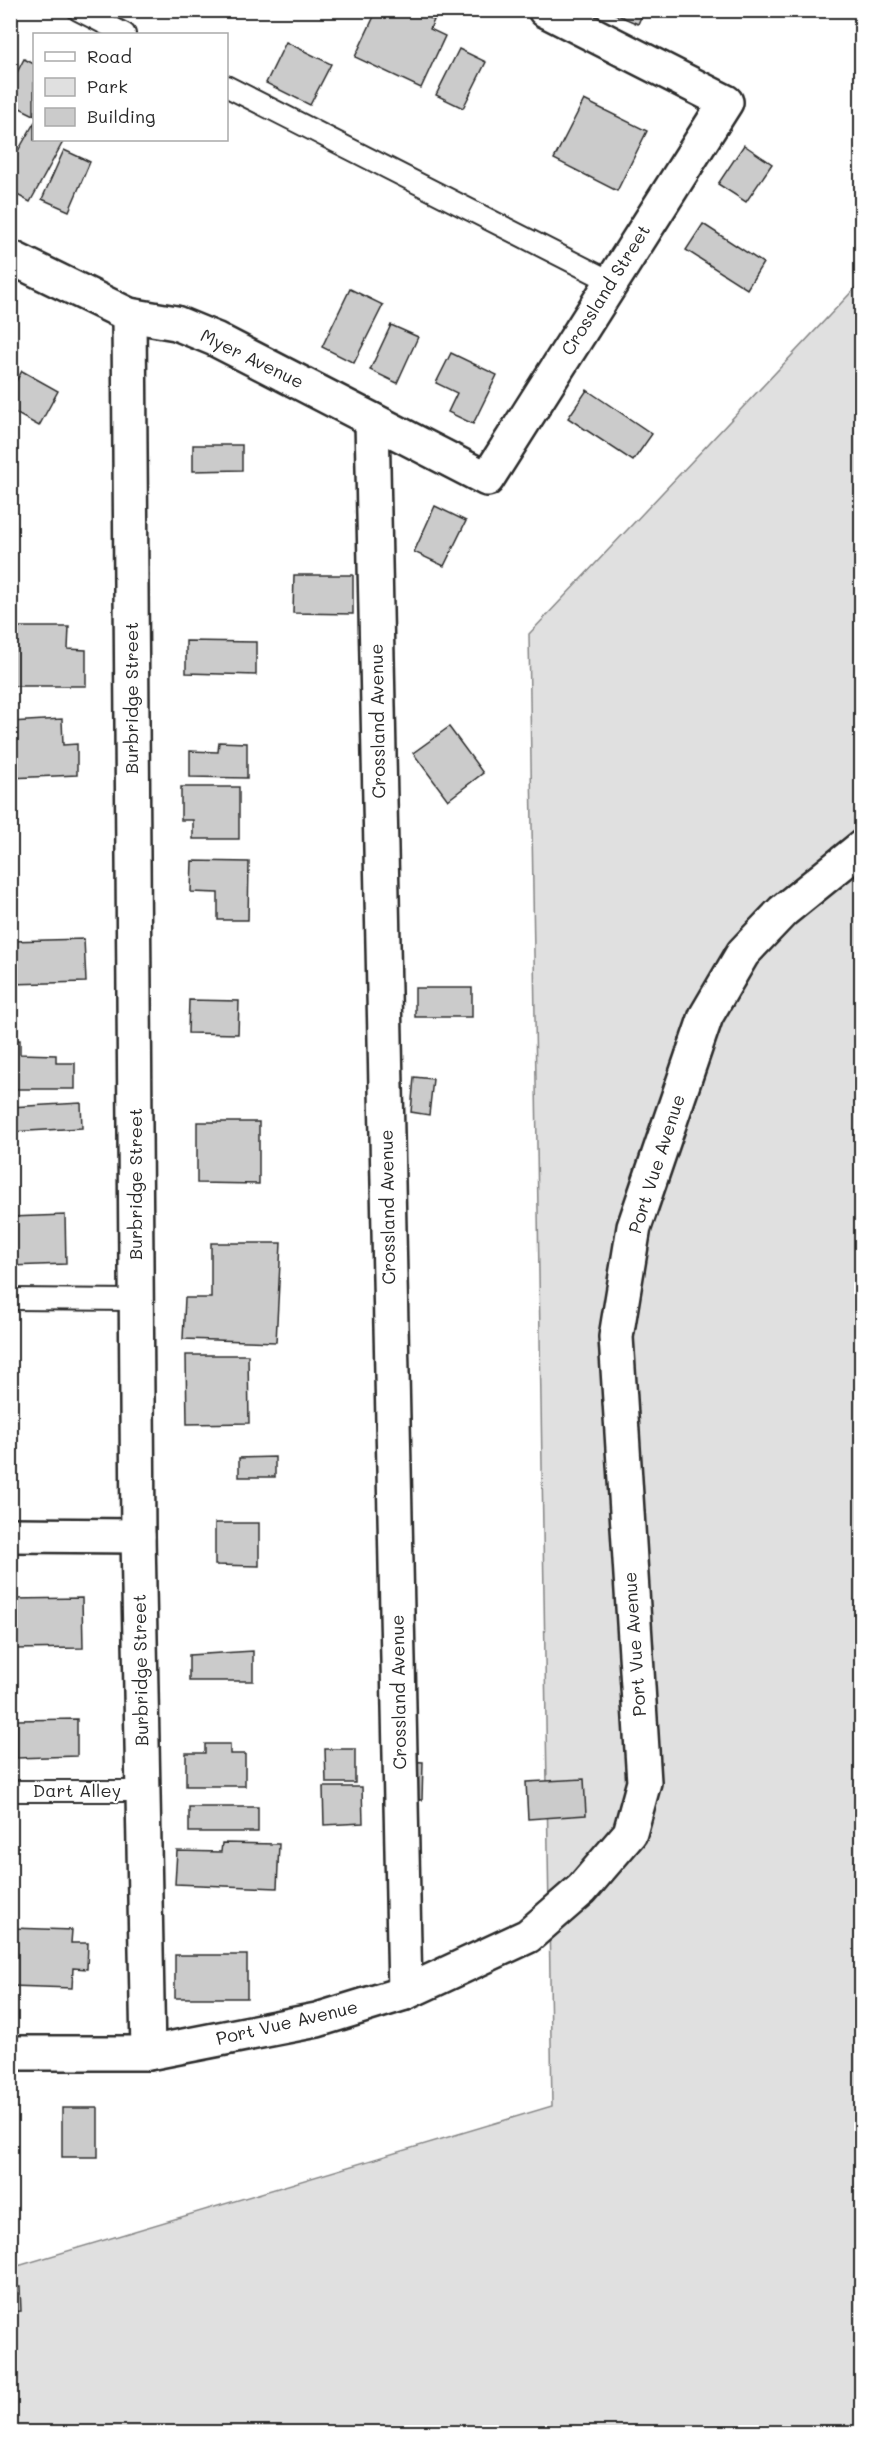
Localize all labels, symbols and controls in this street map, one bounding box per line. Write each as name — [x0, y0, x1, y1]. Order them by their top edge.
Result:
legend — [33, 33, 228, 141]
text: Road — [87, 44, 132, 68]
text: Park — [87, 74, 128, 98]
text: Building — [87, 104, 155, 128]
street label: Crossland Street — [555, 219, 655, 360]
street label: Myer Avenue — [197, 323, 308, 393]
street label: Burbridge Street — [119, 622, 143, 774]
street label: Crossland Avenue — [364, 643, 390, 799]
street label: Port Vue Avenue — [622, 1091, 690, 1236]
street label: Burbridge Street — [123, 1108, 147, 1260]
street label: Crossland Avenue — [374, 1129, 400, 1285]
street label: Port Vue Avenue — [617, 1571, 651, 1717]
street label: Burbridge Street — [127, 1594, 153, 1746]
street label: Crossland Avenue — [385, 1614, 411, 1770]
street label: Dart Alley — [33, 1778, 121, 1802]
street label: Port Vue Avenue — [213, 1994, 360, 2050]

